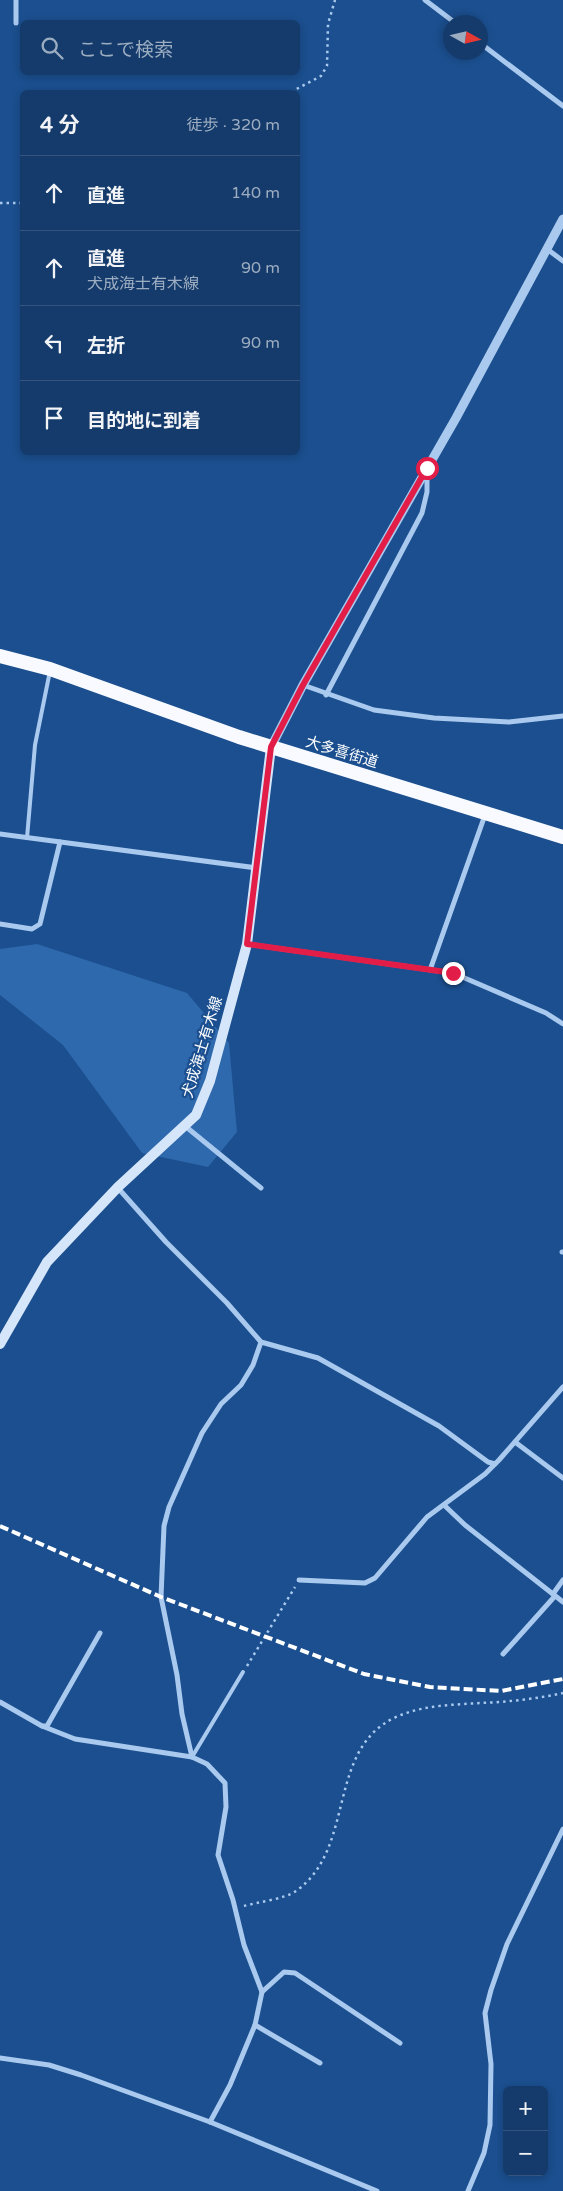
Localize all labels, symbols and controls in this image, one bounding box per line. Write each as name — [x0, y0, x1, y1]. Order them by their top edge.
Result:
north arrow — [443, 15, 488, 60]
search box — [20, 20, 300, 75]
icon: search — [38, 34, 66, 62]
text: ここで検索 — [78, 39, 173, 61]
text: 4 分 — [40, 113, 80, 138]
text: 徒歩 · 320 m — [187, 115, 280, 135]
icon: ahead — [40, 179, 68, 207]
text: 140 m — [231, 183, 280, 203]
text: 直進 — [87, 185, 125, 207]
text: 直進 — [87, 248, 125, 270]
icon: ahead — [40, 254, 68, 282]
text: 90 m — [241, 258, 280, 278]
text: 犬成海士有木線 — [87, 274, 199, 294]
icon: left — [40, 329, 68, 357]
text: 90 m — [241, 333, 280, 353]
text: 左折 — [87, 335, 125, 357]
icon: arrive — [40, 404, 68, 432]
text: 目的地に到着 — [87, 410, 201, 432]
route start — [416, 457, 439, 480]
street label: 大多喜街道 — [303, 732, 381, 772]
route end — [442, 962, 465, 985]
street label: 犬成海士有木線 — [178, 994, 226, 1100]
map controls — [503, 2086, 548, 2176]
button: + — [503, 2086, 548, 2131]
button: − — [503, 2131, 548, 2176]

